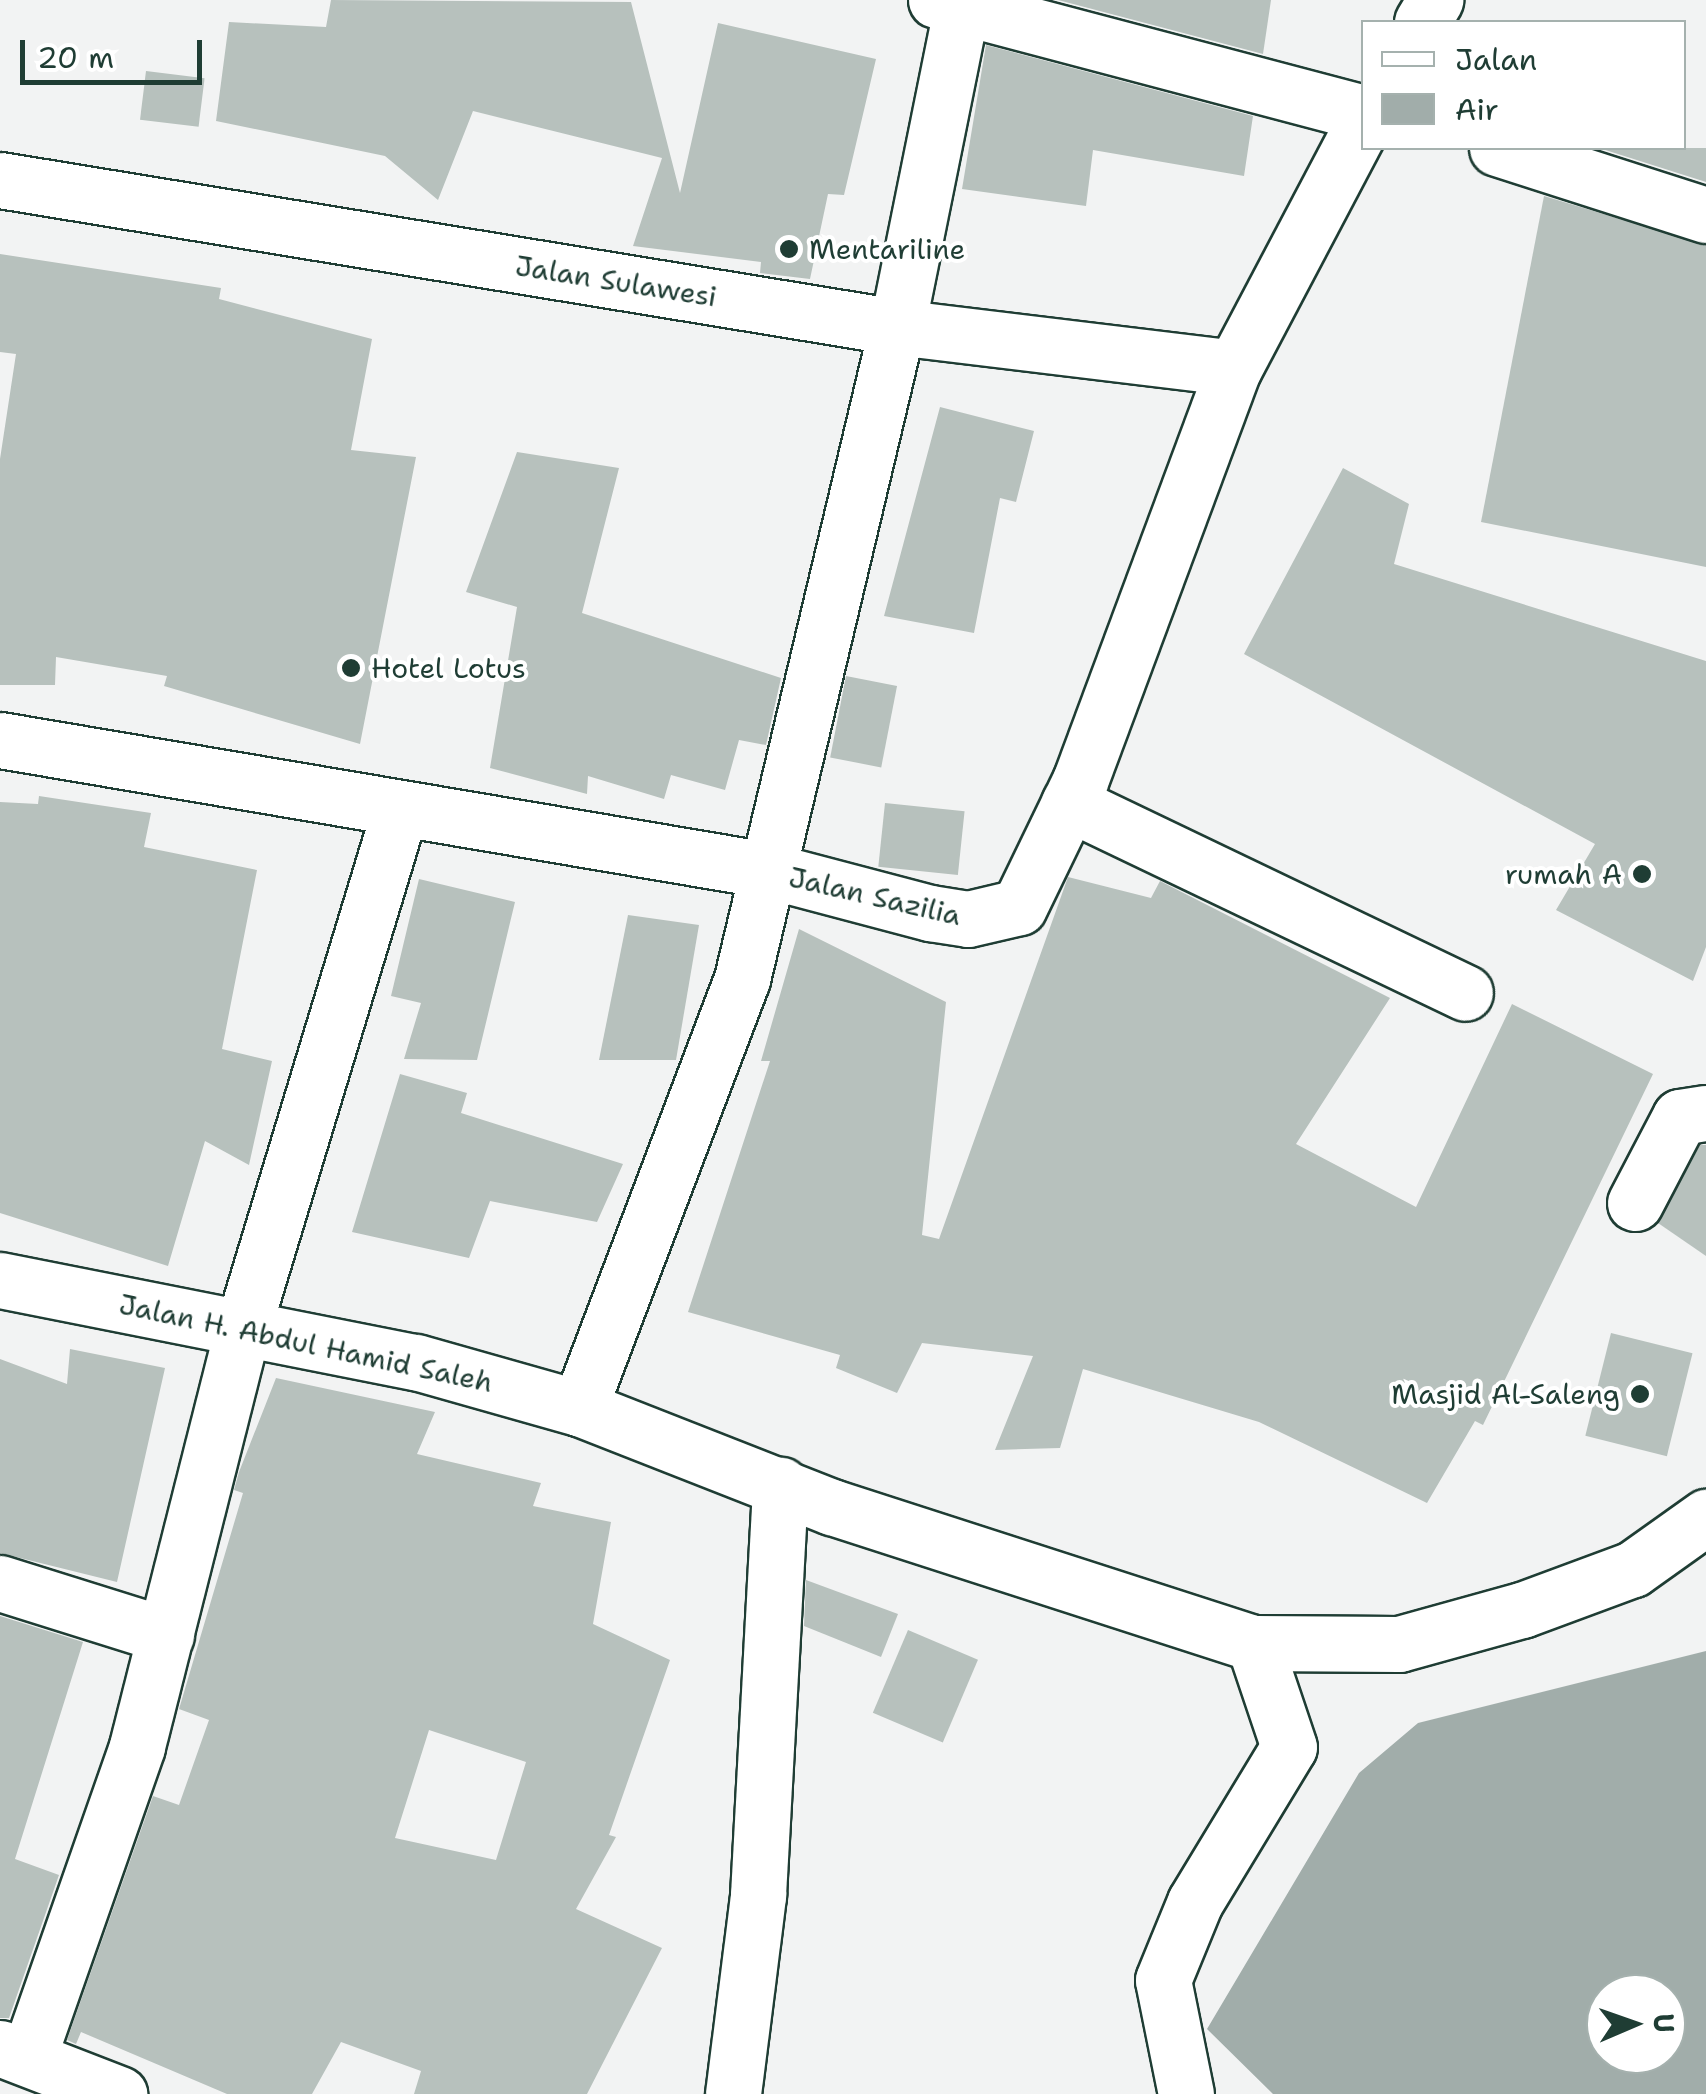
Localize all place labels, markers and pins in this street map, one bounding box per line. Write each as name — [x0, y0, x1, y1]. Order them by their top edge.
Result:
place label: Mentariline — [809, 232, 965, 266]
marker: Mentariline — [778, 238, 800, 260]
place label: Hotel Lotus — [371, 651, 526, 685]
marker: Hotel Lotus — [340, 657, 362, 679]
place label: rumah A — [1505, 857, 1622, 891]
marker: rumah A — [1631, 863, 1653, 885]
place label: Masjid Al-Saleng — [1391, 1377, 1620, 1411]
marker: Masjid Al-Saleng — [1629, 1383, 1651, 1405]

